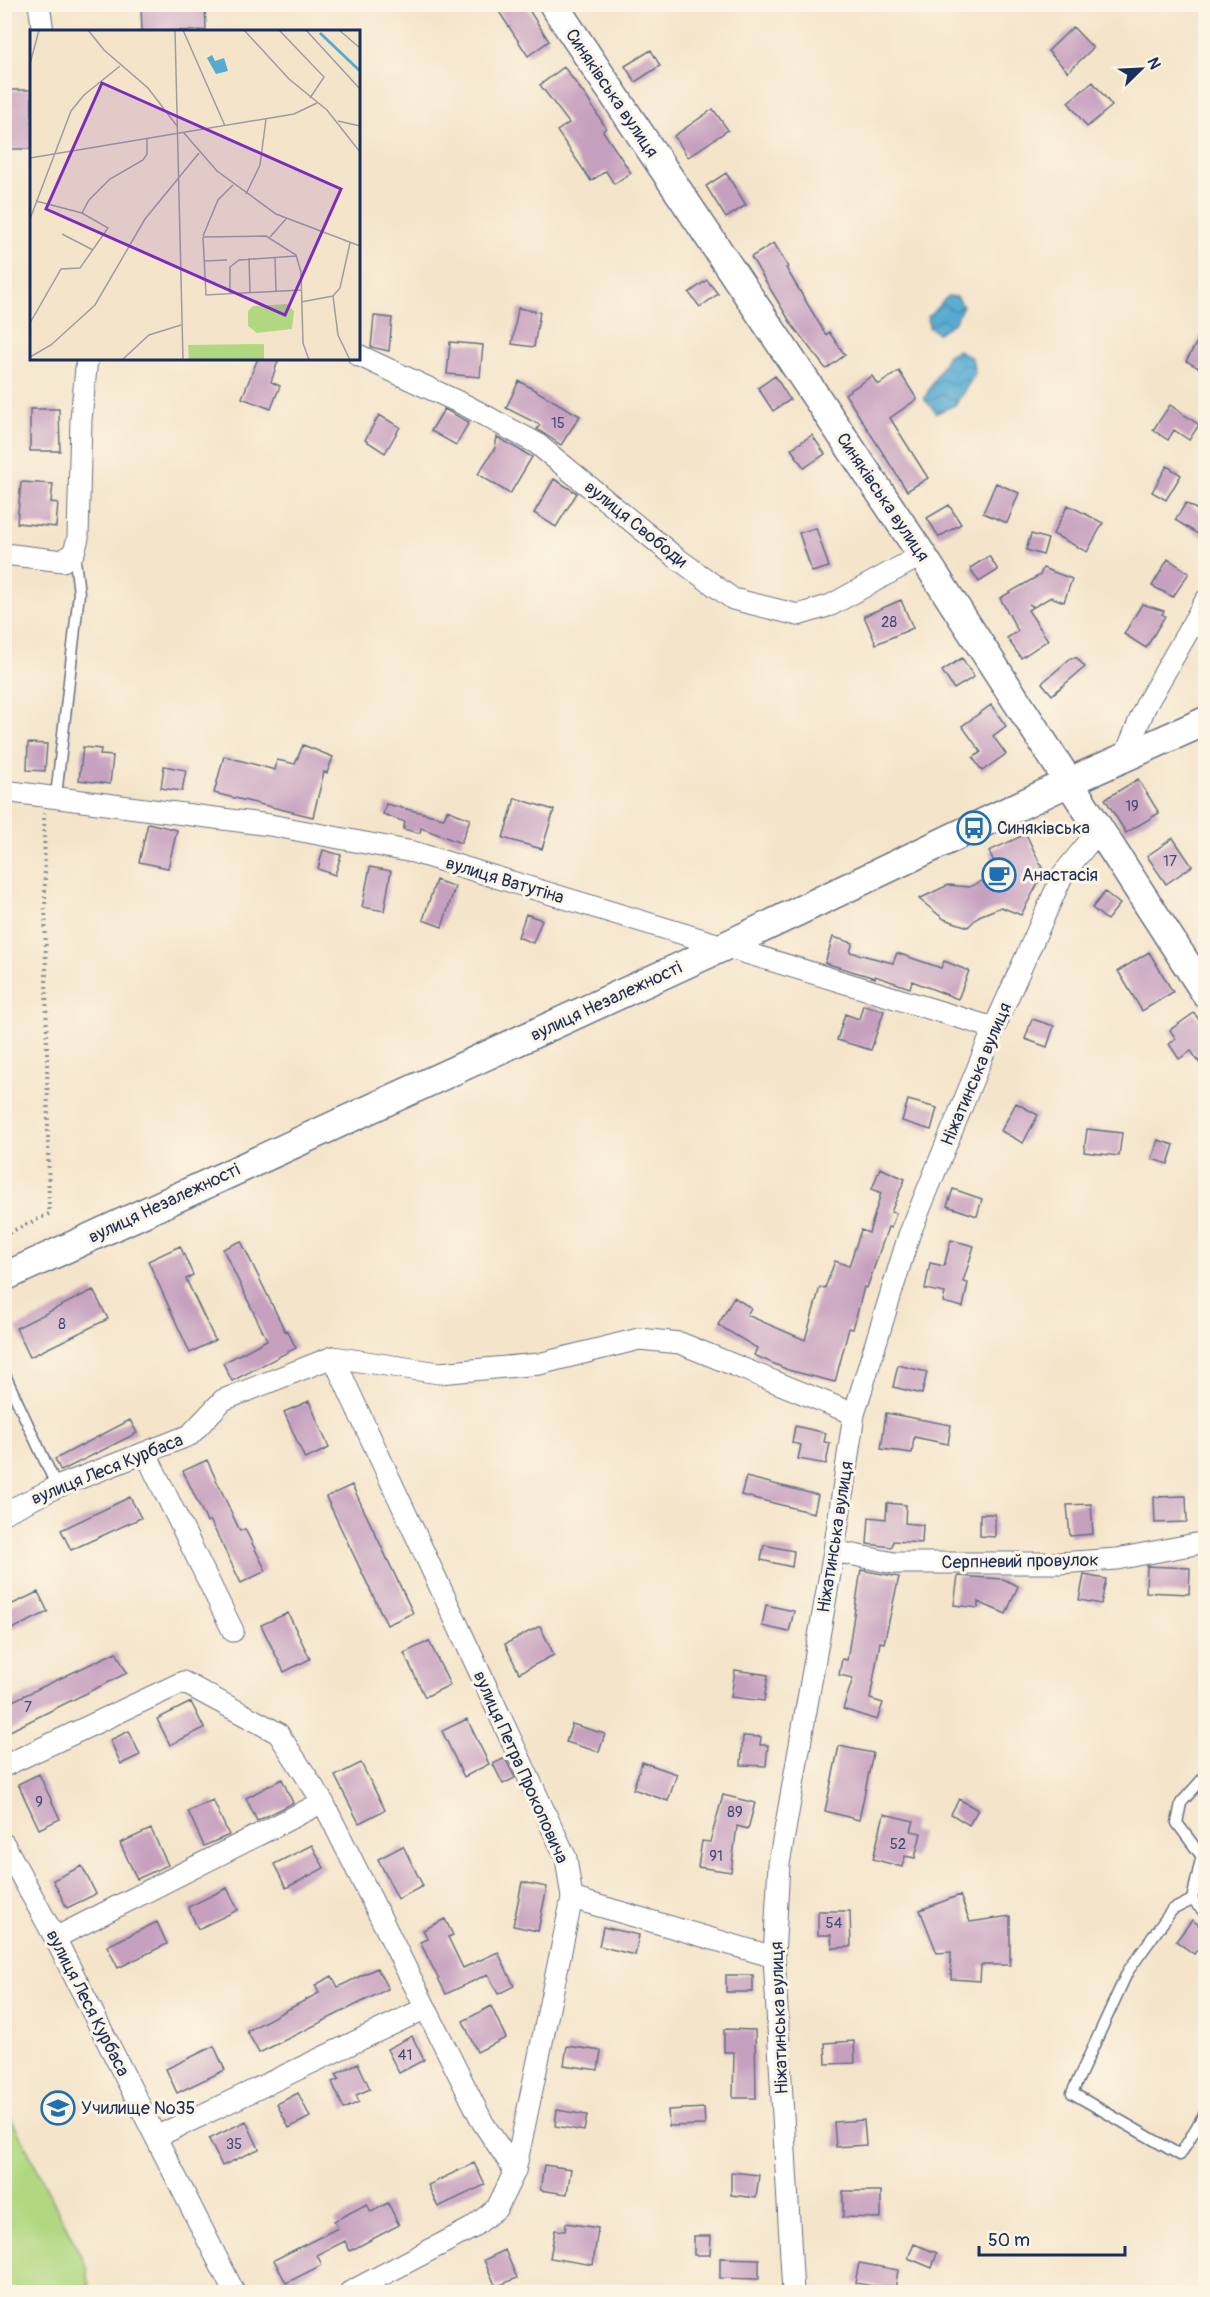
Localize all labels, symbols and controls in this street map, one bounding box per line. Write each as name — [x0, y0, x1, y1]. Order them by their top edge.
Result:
street label: Синяківська вулиця — [560, 24, 663, 162]
inset map — [30, 30, 360, 360]
north arrow — [1111, 39, 1171, 99]
text: N — [1142, 54, 1165, 72]
house number: 15 — [551, 414, 565, 433]
street label: Синяківська вулиця — [831, 428, 934, 566]
street label: вулиця Свободи — [579, 476, 692, 573]
house number: 28 — [881, 613, 897, 632]
house number: 19 — [1125, 797, 1139, 816]
bus stop icon: Синяківська — [956, 810, 992, 846]
place label: Синяківська — [997, 817, 1090, 840]
street label: вулиця Ватутіна — [443, 852, 567, 909]
house number: 17 — [1163, 852, 1177, 871]
cafe icon: Анастасія — [981, 857, 1017, 893]
place label: Анастасія — [1022, 864, 1098, 887]
street label: вулиця Незалежності — [527, 956, 686, 1047]
street label: Ніжатинська вулиця — [936, 999, 1017, 1149]
street label: вулиця Незалежності — [85, 1158, 244, 1249]
house number: 8 — [58, 1315, 66, 1334]
street label: вулиця Леся Курбаса — [28, 1429, 186, 1510]
street label: Ніжатинська вулиця — [812, 1460, 859, 1615]
street label: Серпневий провулок — [941, 1549, 1099, 1574]
street label: вулиця Петра Прокоповича — [468, 1667, 573, 1867]
house number: 7 — [24, 1698, 32, 1717]
house number: 9 — [35, 1793, 43, 1812]
house number: 89 — [727, 1803, 743, 1822]
house number: 52 — [890, 1835, 906, 1854]
house number: 91 — [709, 1847, 723, 1866]
house number: 54 — [826, 1914, 843, 1933]
street label: вулиця Леся Курбаса — [41, 1926, 134, 2080]
street label: Ніжатинська вулиця — [765, 1941, 794, 2095]
house number: 41 — [398, 2046, 412, 2065]
school or university icon: Училище №35 — [40, 2090, 76, 2126]
place label: Училище №35 — [81, 2097, 195, 2120]
house number: 35 — [226, 2135, 242, 2154]
scale bar — [979, 2219, 1124, 2257]
text: 50 m — [988, 2229, 1030, 2252]

